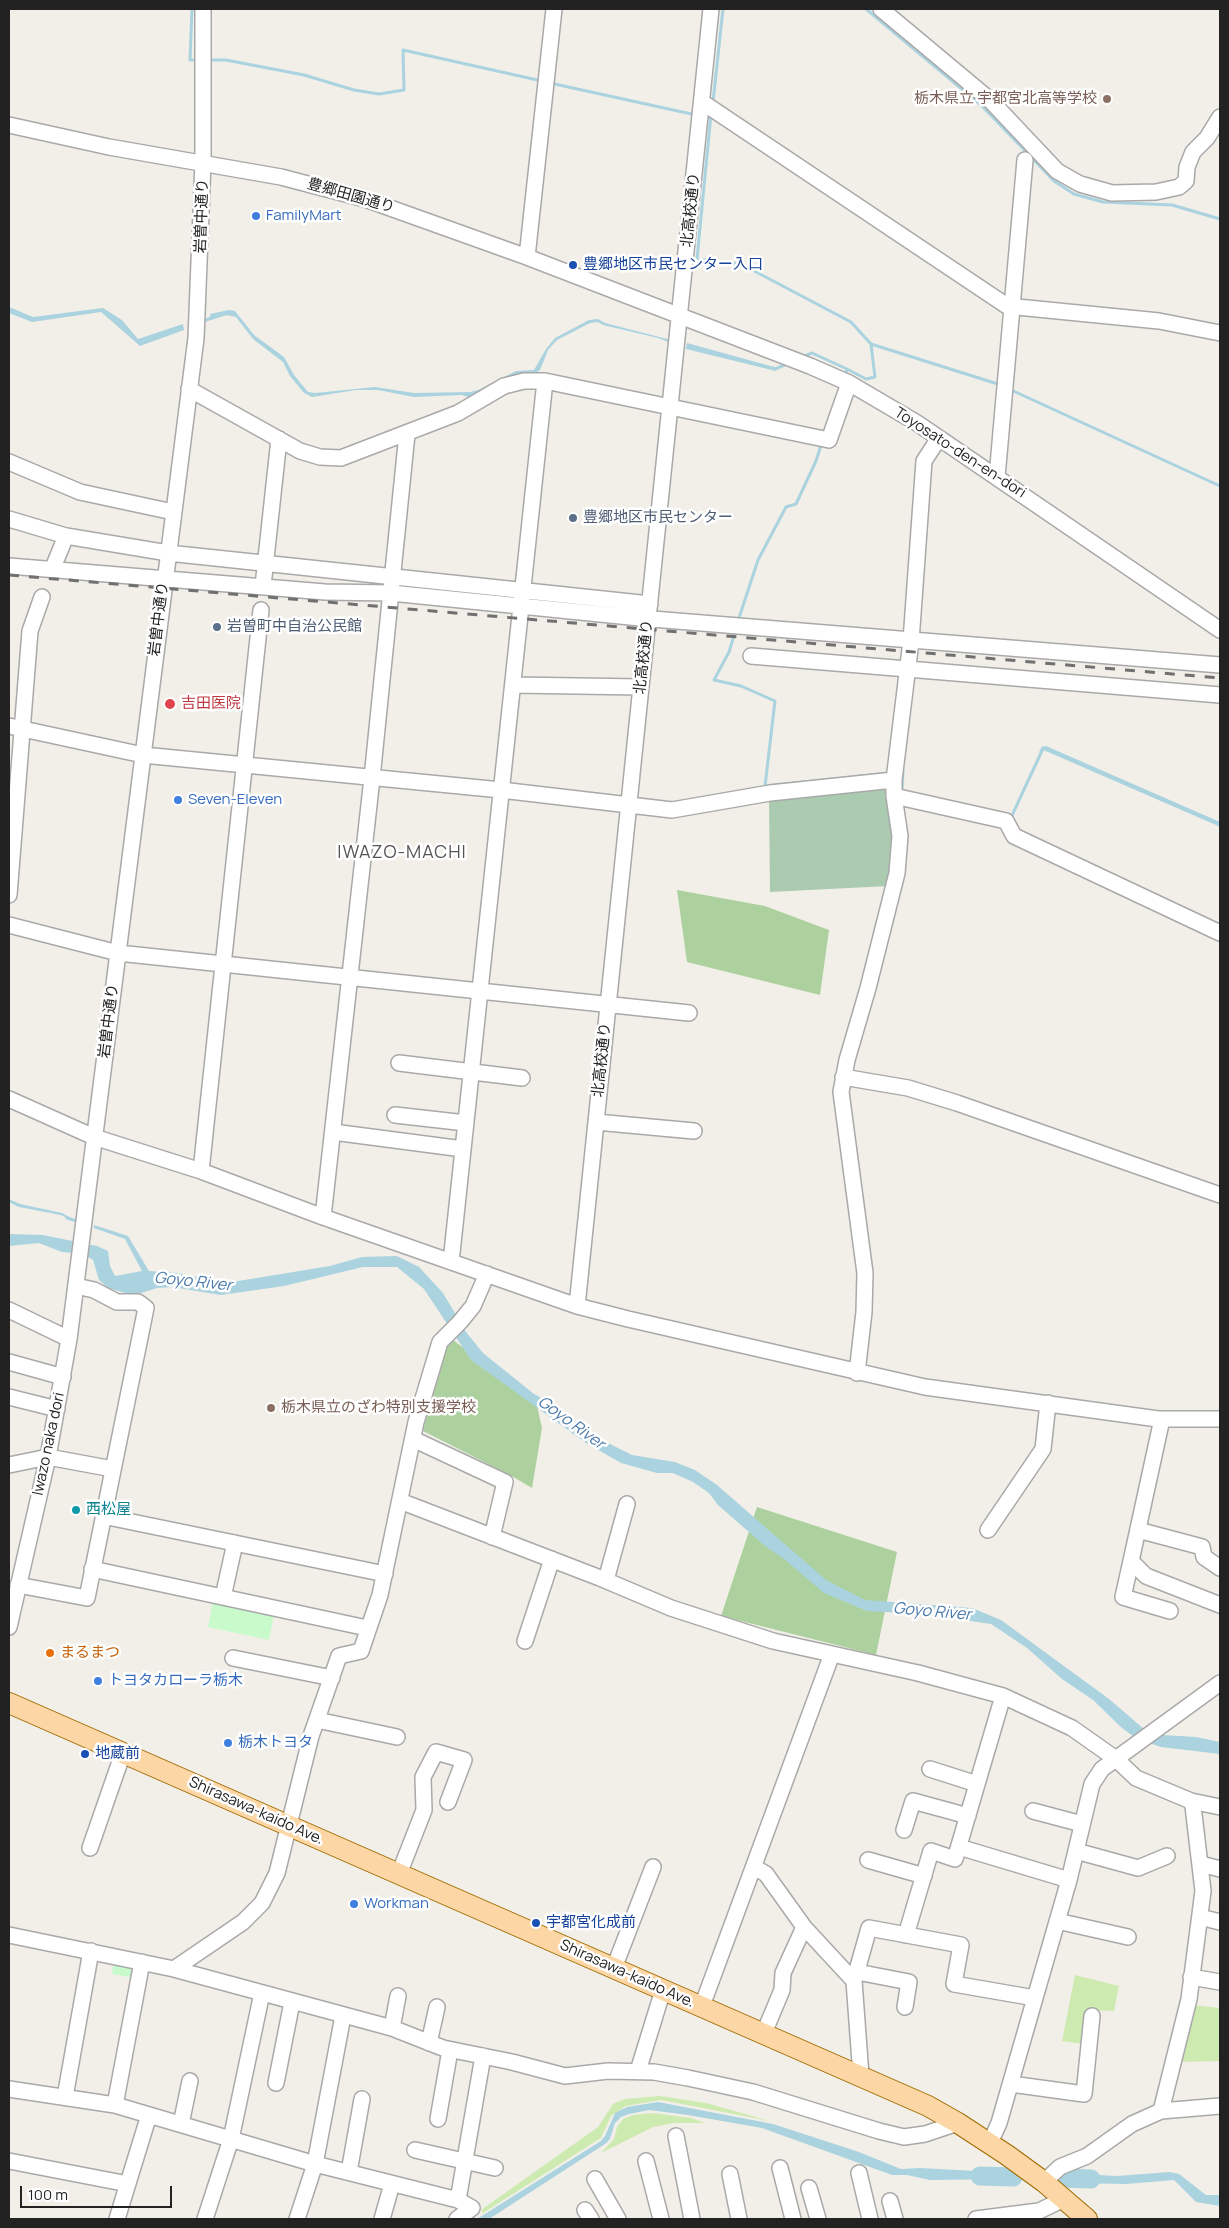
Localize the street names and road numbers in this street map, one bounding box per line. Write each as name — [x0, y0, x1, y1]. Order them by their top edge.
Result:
street label: 北高校通り — [678, 172, 704, 248]
street label: 豊郷田園通り — [305, 175, 397, 217]
street label: 岩曽中通り — [192, 178, 212, 254]
street label: Toyosato-den-en-dori — [891, 404, 1029, 502]
street label: 岩曽中通り — [145, 581, 173, 657]
street label: 北高校通り — [631, 619, 657, 695]
street label: 岩曽中通り — [95, 983, 123, 1059]
street label: 北高校通り — [589, 1022, 615, 1098]
street label: Iwazo naka dori — [29, 1391, 69, 1497]
street label: Shirasawa-kaido Ave. — [186, 1773, 326, 1849]
street label: Shirasawa-kaido Ave. — [557, 1936, 697, 2012]

